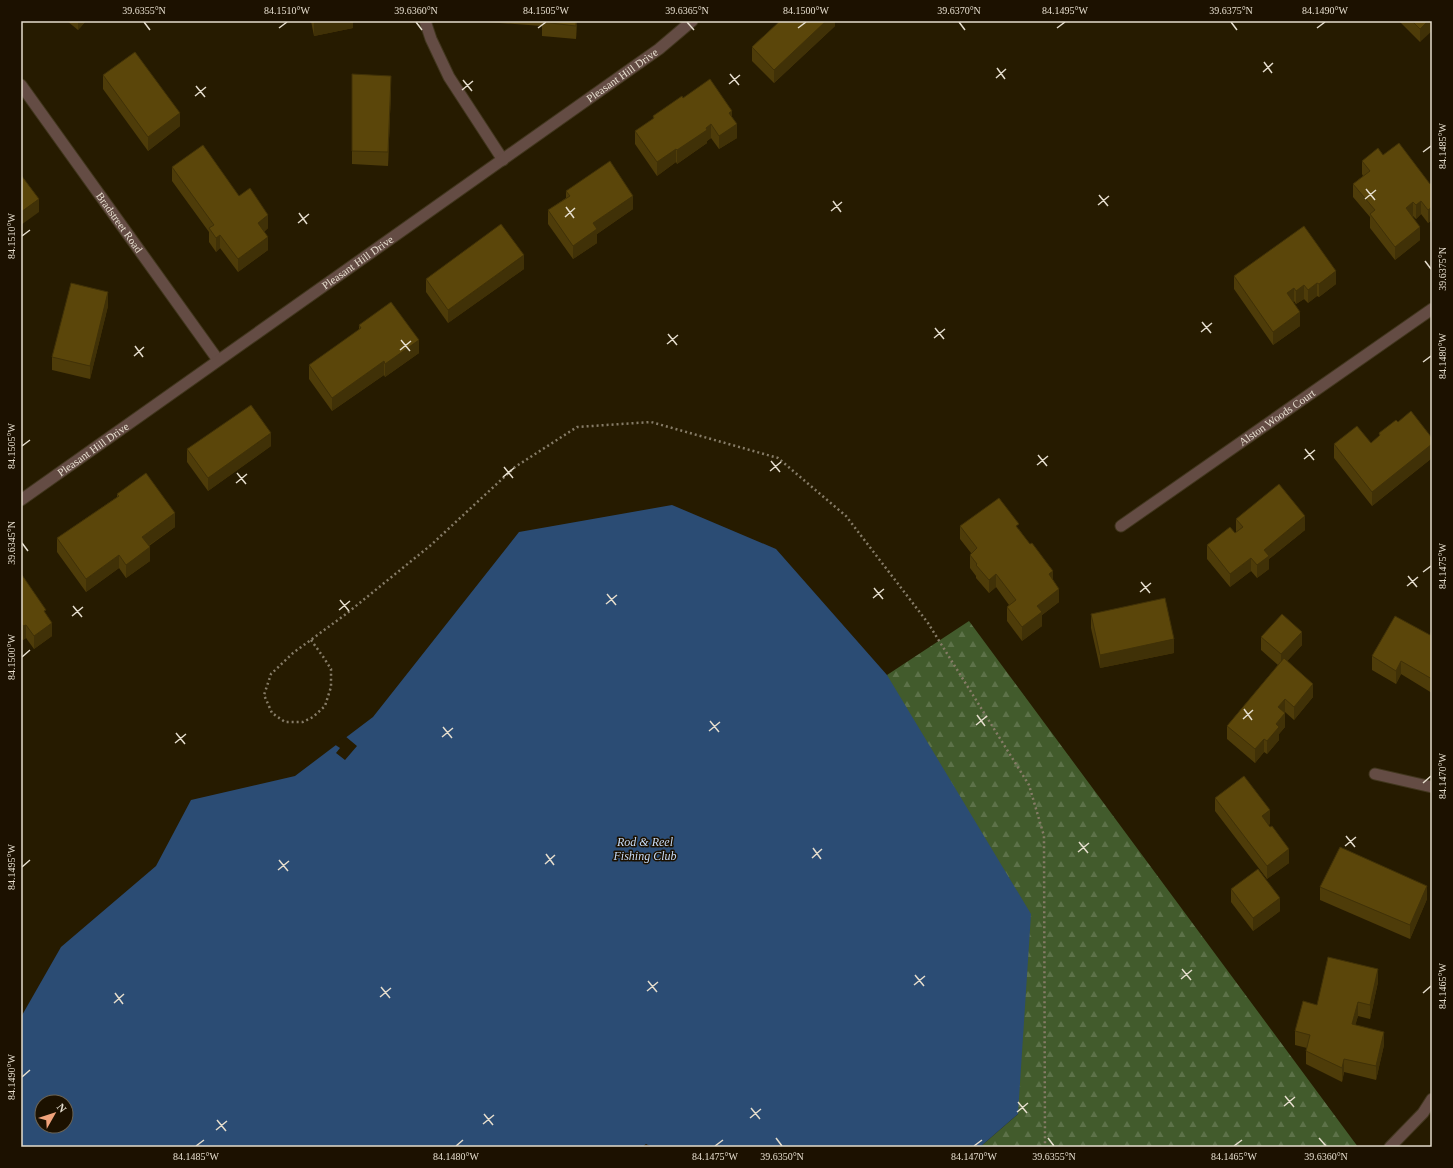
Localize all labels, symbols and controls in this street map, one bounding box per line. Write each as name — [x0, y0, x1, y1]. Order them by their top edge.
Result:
text: 39.6355°N — [122, 5, 166, 16]
text: 84.1510°W — [264, 5, 311, 16]
text: 39.6360°N — [394, 5, 438, 16]
text: 84.1505°W — [523, 5, 570, 16]
text: 39.6365°N — [665, 5, 709, 16]
text: 84.1500°W — [783, 5, 830, 16]
text: 39.6370°N — [937, 5, 981, 16]
text: 84.1495°W — [1042, 5, 1089, 16]
text: 39.6375°N — [1209, 5, 1253, 16]
text: 84.1490°W — [1302, 5, 1349, 16]
street label: Pleasant Hill Drive — [584, 46, 660, 104]
text: 84.1485°W — [1437, 122, 1448, 169]
street label: Bradstreet Road — [94, 190, 145, 255]
text: 84.1510°W — [6, 212, 17, 259]
street label: Pleasant Hill Drive — [319, 233, 395, 291]
text: 39.6375°N — [1437, 247, 1448, 291]
text: 84.1480°W — [1437, 332, 1448, 379]
street label: Alston Woods Court — [1236, 387, 1317, 448]
street label: Pleasant Hill Drive — [55, 420, 131, 478]
text: 84.1505°W — [6, 422, 17, 469]
text: 39.6345°N — [6, 521, 17, 565]
text: 84.1475°W — [1437, 542, 1448, 589]
text: 84.1500°W — [6, 633, 17, 680]
text: 84.1470°W — [1437, 752, 1448, 799]
water label: Rod & Reel Fishing Club — [612, 835, 677, 863]
text: 84.1495°W — [6, 843, 17, 890]
text: 84.1465°W — [1437, 962, 1448, 1009]
text: 84.1490°W — [6, 1053, 17, 1100]
north arrow — [34, 1094, 74, 1134]
text: N — [55, 1101, 69, 1115]
text: 84.1485°W — [173, 1151, 220, 1162]
text: 84.1480°W — [433, 1151, 480, 1162]
text: 84.1475°W — [692, 1151, 739, 1162]
text: 39.6350°N — [760, 1151, 804, 1162]
text: 84.1470°W — [951, 1151, 998, 1162]
text: 39.6355°N — [1032, 1151, 1076, 1162]
text: 84.1465°W — [1211, 1151, 1258, 1162]
text: 39.6360°N — [1304, 1151, 1348, 1162]

